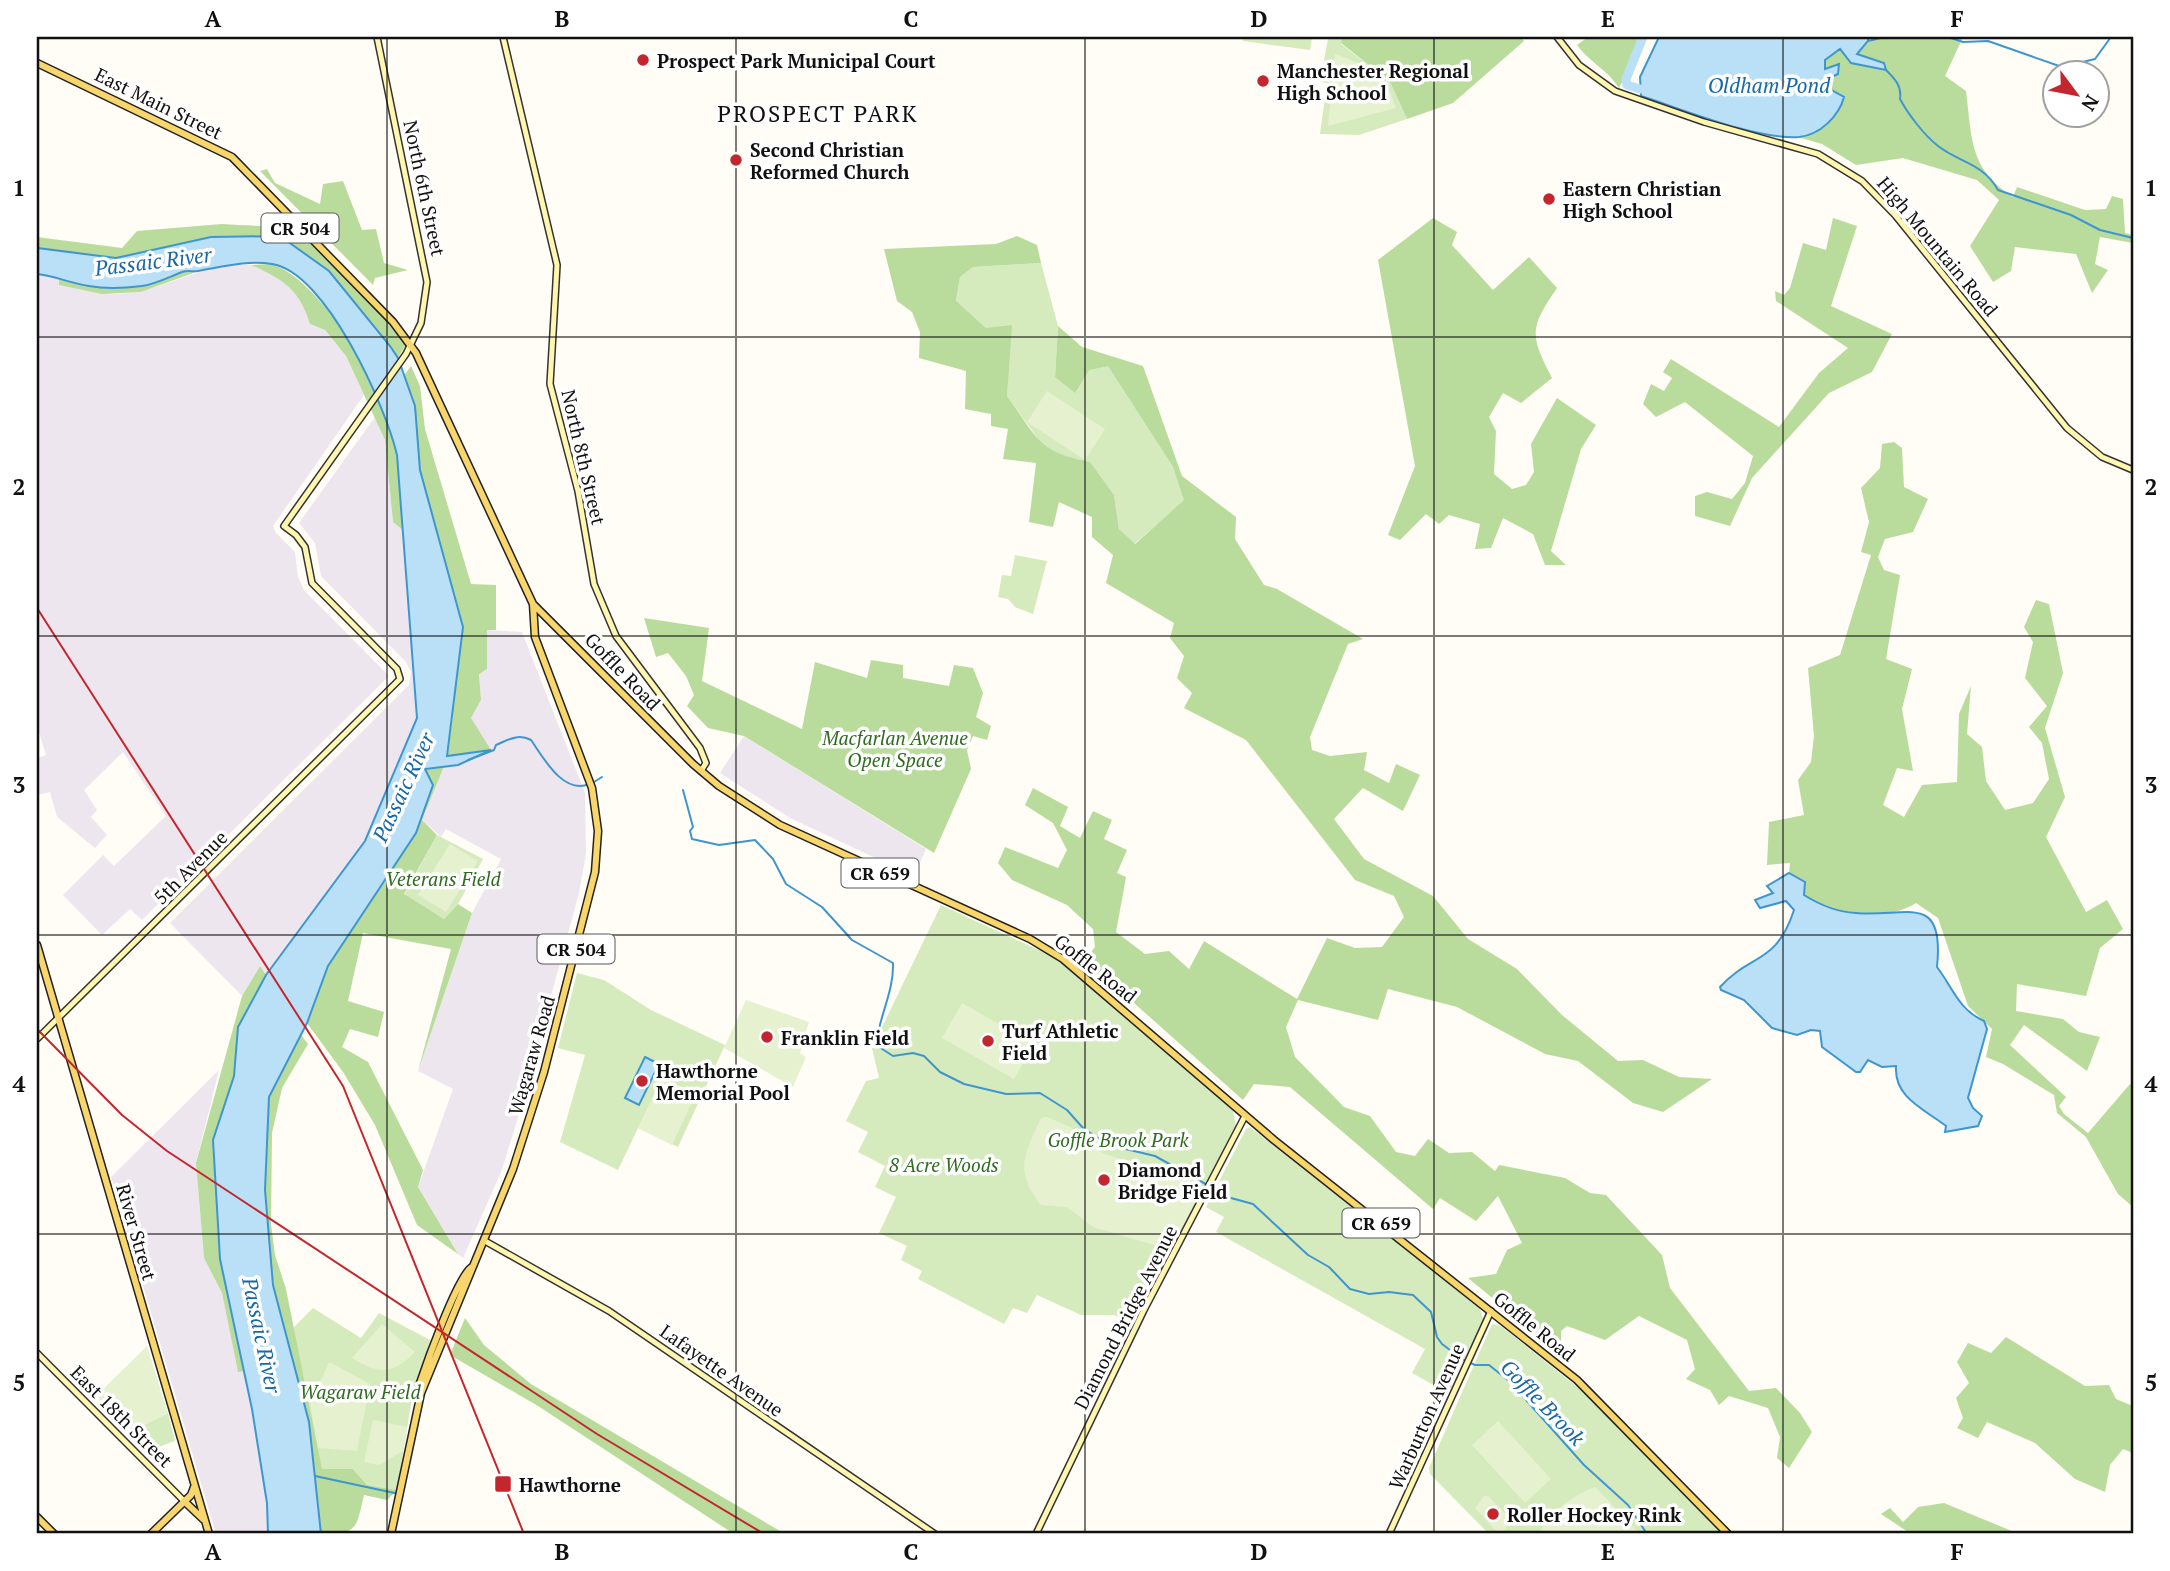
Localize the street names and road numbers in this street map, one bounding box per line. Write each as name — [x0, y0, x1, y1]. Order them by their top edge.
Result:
street label: East Main Street — [91, 61, 227, 145]
street label: North 6th Street — [398, 118, 452, 258]
street label: High Mountain Road — [1872, 171, 2004, 321]
road number: CR 504 — [262, 213, 338, 242]
street label: North 8th Street — [556, 387, 612, 527]
street label: Goffle Road — [580, 627, 666, 715]
street label: 5th Avenue — [148, 825, 232, 909]
road number: CR 659 — [842, 858, 918, 888]
street label: Goffle Road — [1050, 928, 1143, 1008]
road number: CR 504 — [538, 934, 614, 964]
street label: Wagaraw Road — [502, 992, 560, 1118]
street label: River Street — [111, 1181, 163, 1283]
road number: CR 659 — [1342, 1208, 1420, 1238]
street label: Diamond Bridge Avenue — [1068, 1221, 1182, 1413]
street label: Goffle Road — [1489, 1285, 1581, 1367]
street label: Lafayette Avenue — [655, 1318, 789, 1422]
street label: Warburton Avenue — [1383, 1339, 1469, 1493]
street label: East 18th Street — [66, 1360, 178, 1472]

